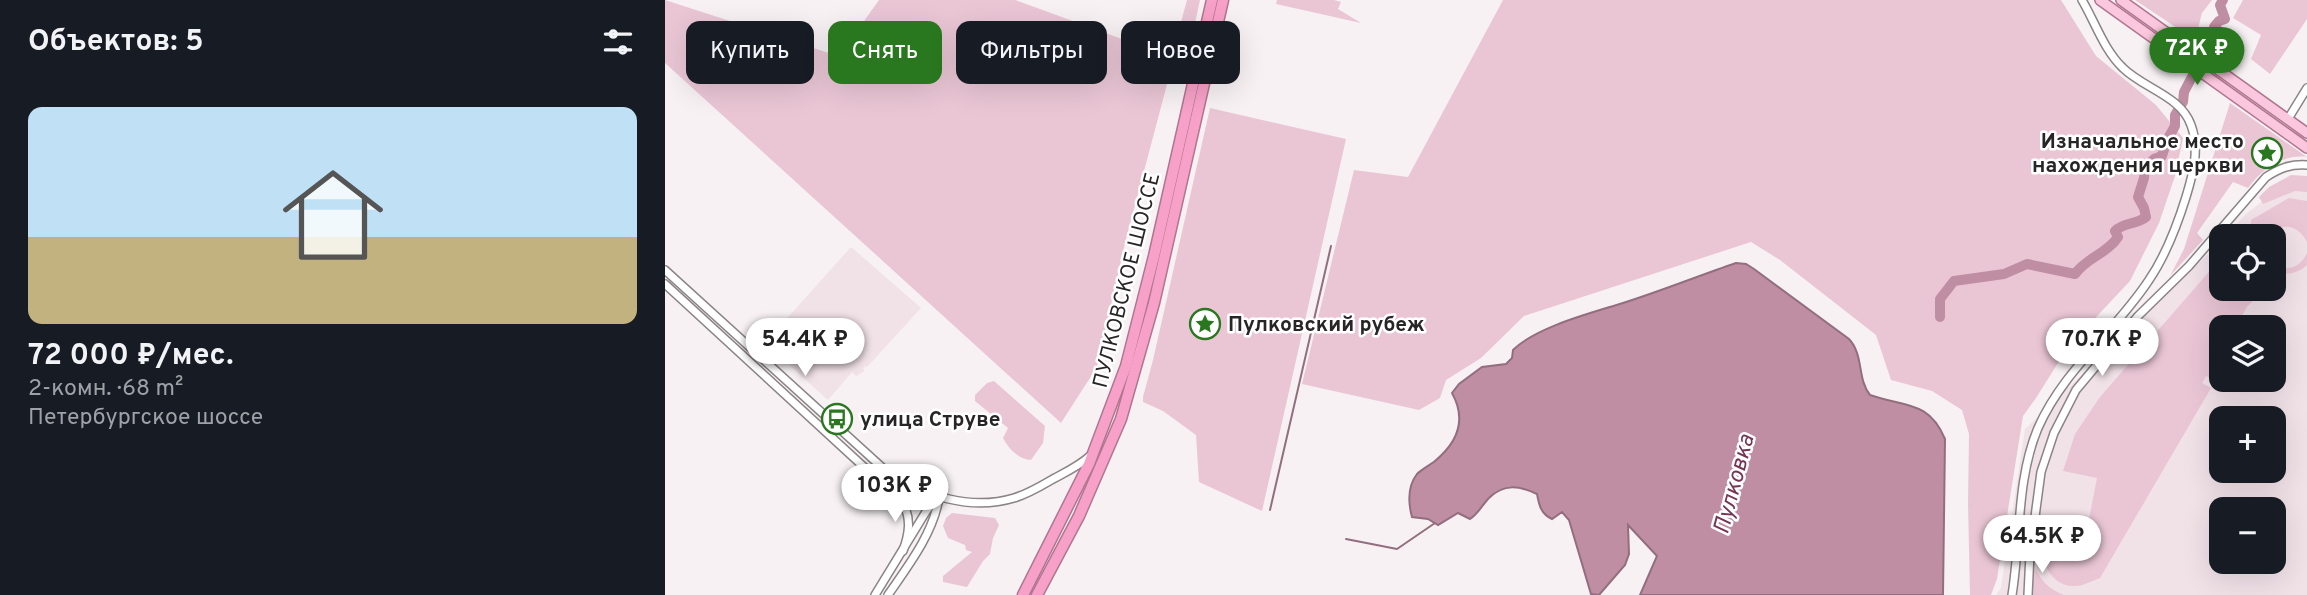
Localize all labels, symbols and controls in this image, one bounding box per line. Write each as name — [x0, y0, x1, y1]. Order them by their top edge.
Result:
chip: Купить — [686, 21, 814, 84]
chip: Снять — [828, 21, 942, 84]
chip: Фильтры — [956, 21, 1107, 84]
chip: Новое — [1121, 21, 1240, 84]
icon: filters — [599, 23, 637, 61]
text: Объектов: 5 — [28, 24, 203, 61]
pin: 72K ₽ — [2148, 28, 2246, 87]
text: 72K ₽ — [2165, 35, 2229, 64]
place label: Изначальное место нахождения церкви — [2032, 129, 2244, 180]
place icon: Изначальное место нахождения церкви — [2250, 136, 2284, 170]
icon: home — [270, 152, 396, 278]
street label: ПУЛКОВСКОЕ ШОССЕ — [1088, 170, 1167, 391]
map controls — [2209, 224, 2286, 574]
button: locate — [2209, 224, 2286, 301]
place icon: Пулковский рубеж — [1188, 307, 1222, 341]
place label: Пулковский рубеж — [1228, 312, 1425, 339]
button: layers — [2209, 315, 2286, 392]
pin: 54.4K ₽ — [740, 318, 870, 378]
pin: 70.7K ₽ — [2037, 318, 2167, 378]
text: 54.4K ₽ — [762, 326, 848, 355]
text: 70.7K ₽ — [2062, 326, 2142, 355]
text: 72 000 ₽/мес. — [28, 338, 233, 375]
text: 2-комн. · 68 m² — [28, 375, 183, 404]
bus stop icon: улица Струве — [820, 402, 854, 436]
text: Петербургское шоссе — [28, 404, 263, 433]
button: + — [2209, 406, 2286, 483]
place label: улица Струве — [860, 407, 1000, 434]
water label: Пулковка — [1708, 432, 1763, 538]
pin: 103K ₽ — [838, 464, 952, 524]
text: 103K ₽ — [857, 472, 933, 501]
button: − — [2209, 497, 2286, 574]
pin: 64.5K ₽ — [1977, 516, 2107, 575]
text: 64.5K ₽ — [1999, 523, 2085, 552]

